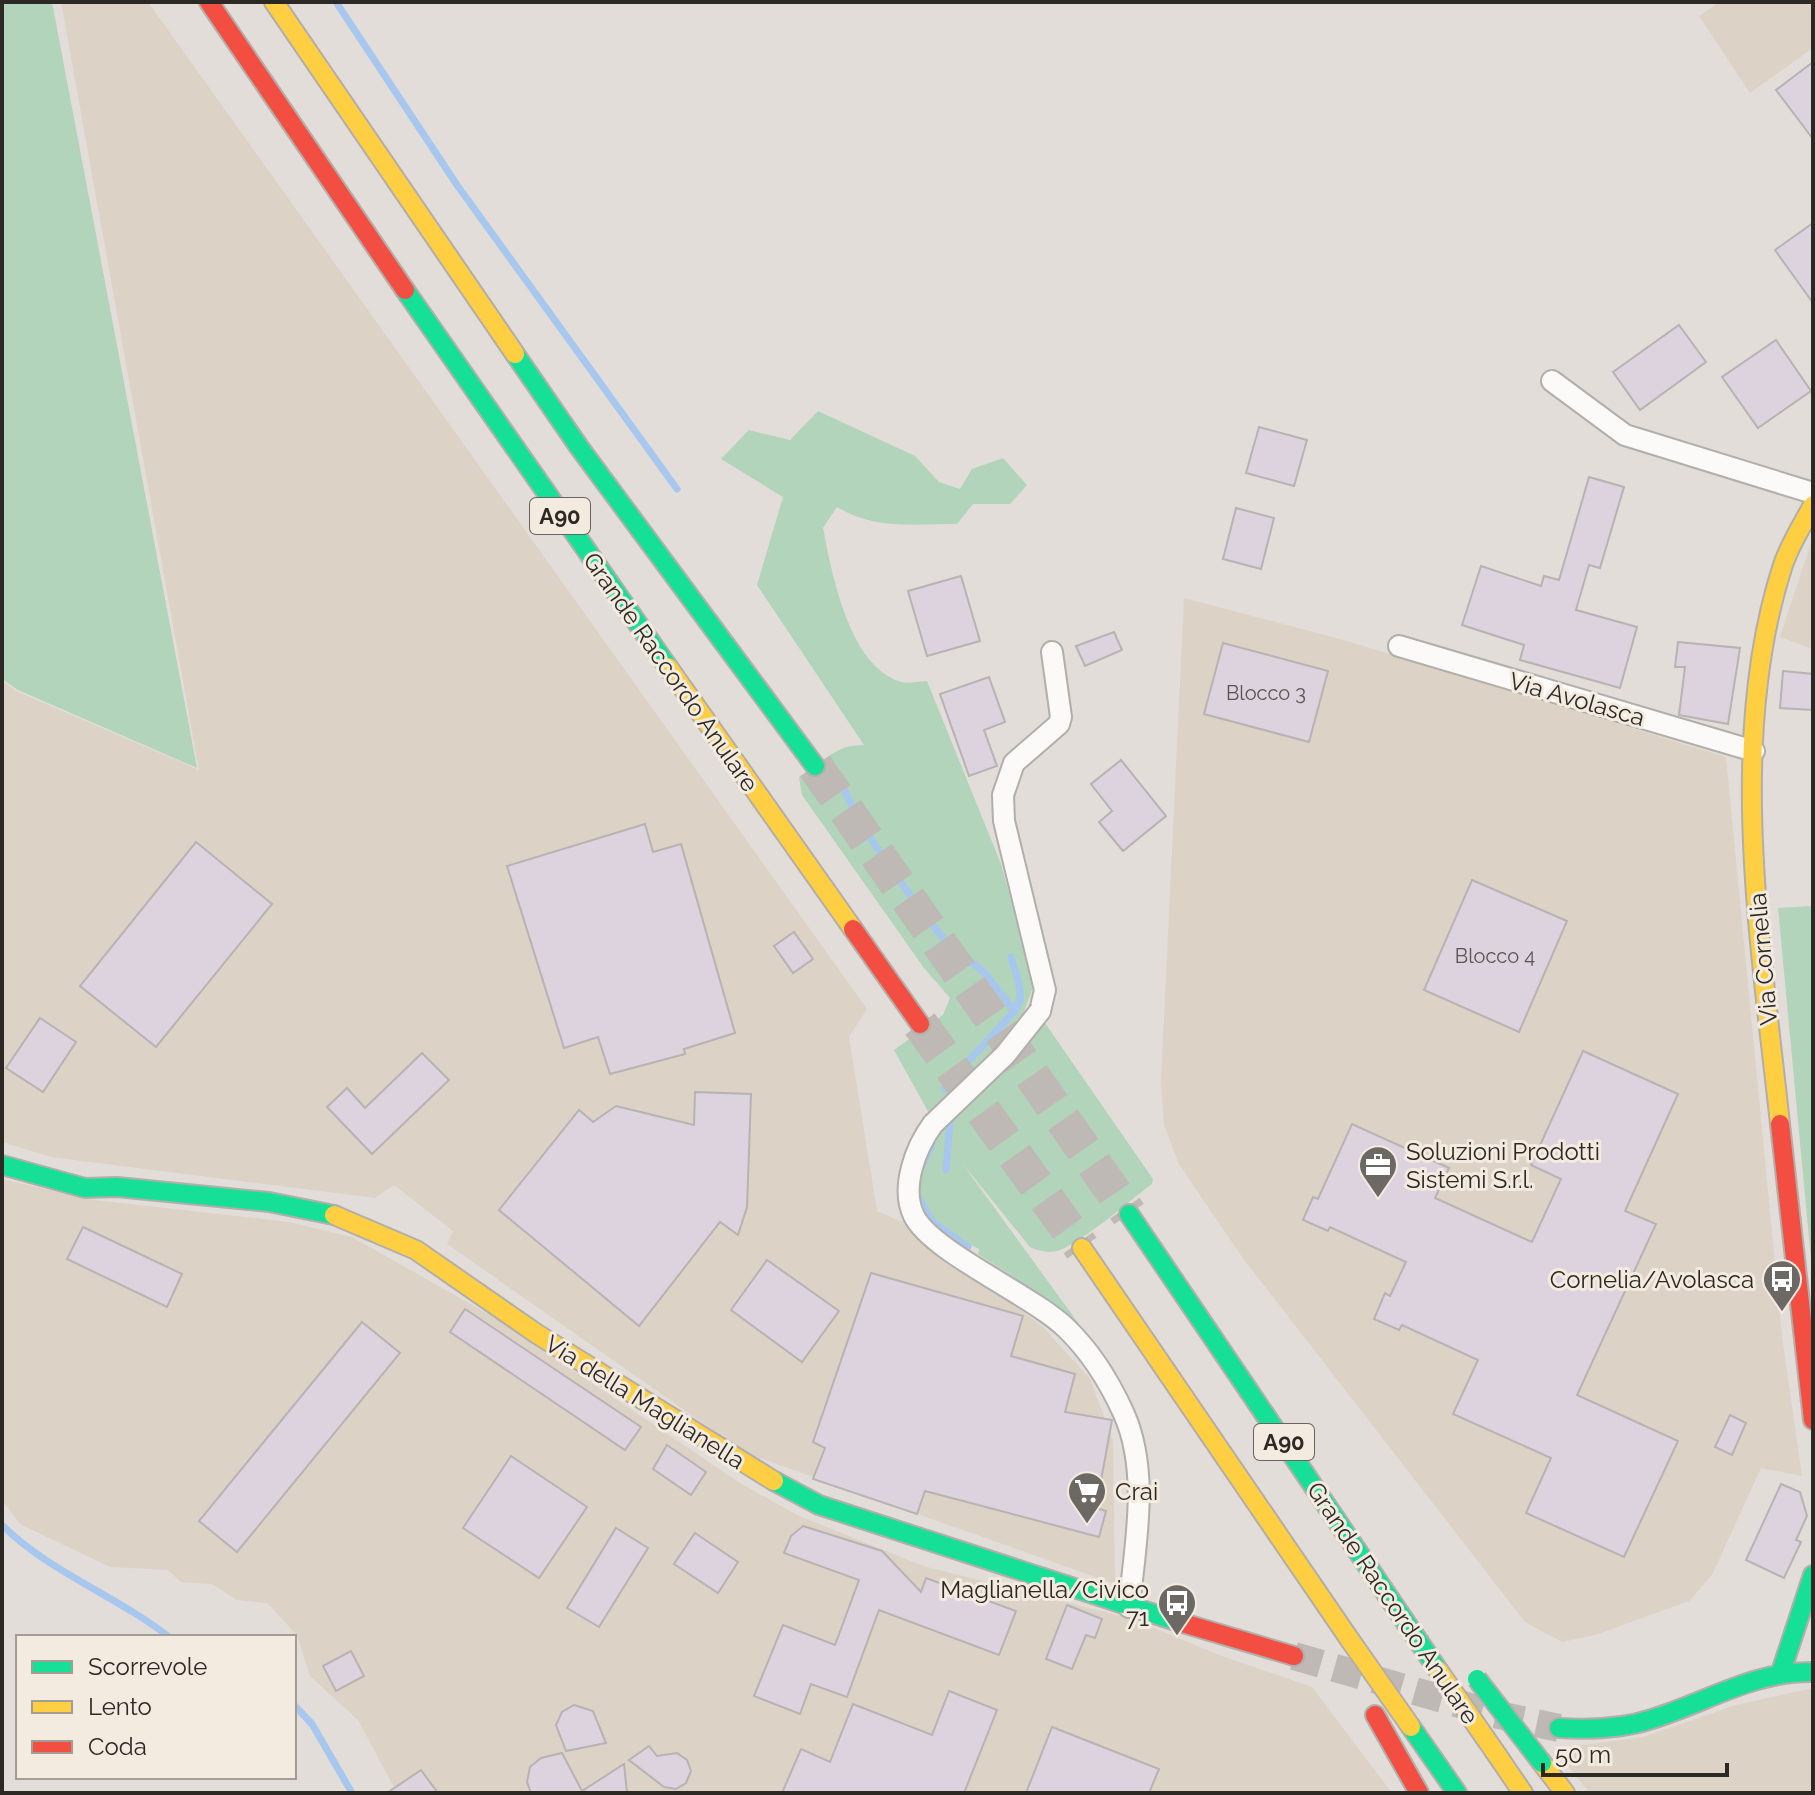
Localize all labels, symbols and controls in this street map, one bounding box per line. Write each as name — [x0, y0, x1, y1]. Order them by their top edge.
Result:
road number: A90 — [530, 498, 590, 534]
street label: Grande Raccordo Anulare — [577, 547, 765, 797]
street label: Via Avolasca — [1506, 666, 1648, 732]
house number: Blocco 3 — [1226, 681, 1306, 705]
street label: Via Cornelia — [1743, 892, 1783, 1026]
house number: Blocco 4 — [1455, 944, 1535, 968]
place label: Soluzioni Prodotti Sistemi S.r.l. — [1406, 1137, 1600, 1194]
office icon: Soluzioni Prodotti Sistemi S.r.l. — [1357, 1144, 1399, 1199]
bus stop icon: Cornelia/Avolasca — [1761, 1258, 1803, 1313]
place label: Cornelia/Avolasca — [1550, 1265, 1754, 1294]
street label: Via della Maglianella — [540, 1329, 750, 1475]
road number: A90 — [1254, 1424, 1314, 1460]
supermarket icon: Crai — [1066, 1470, 1108, 1525]
place label: Crai — [1115, 1477, 1158, 1506]
street label: Grande Raccordo Anulare — [1301, 1477, 1485, 1729]
place label: Maglianella/Civico 71 — [940, 1575, 1149, 1632]
bus stop icon: Maglianella/Civico 71 — [1156, 1582, 1198, 1637]
legend — [16, 1635, 296, 1779]
text: Scorrevole — [88, 1652, 207, 1681]
text: Lento — [88, 1692, 152, 1721]
scale bar — [1543, 1727, 1727, 1777]
text: Coda — [88, 1732, 147, 1761]
text: 50 m — [1555, 1740, 1611, 1769]

